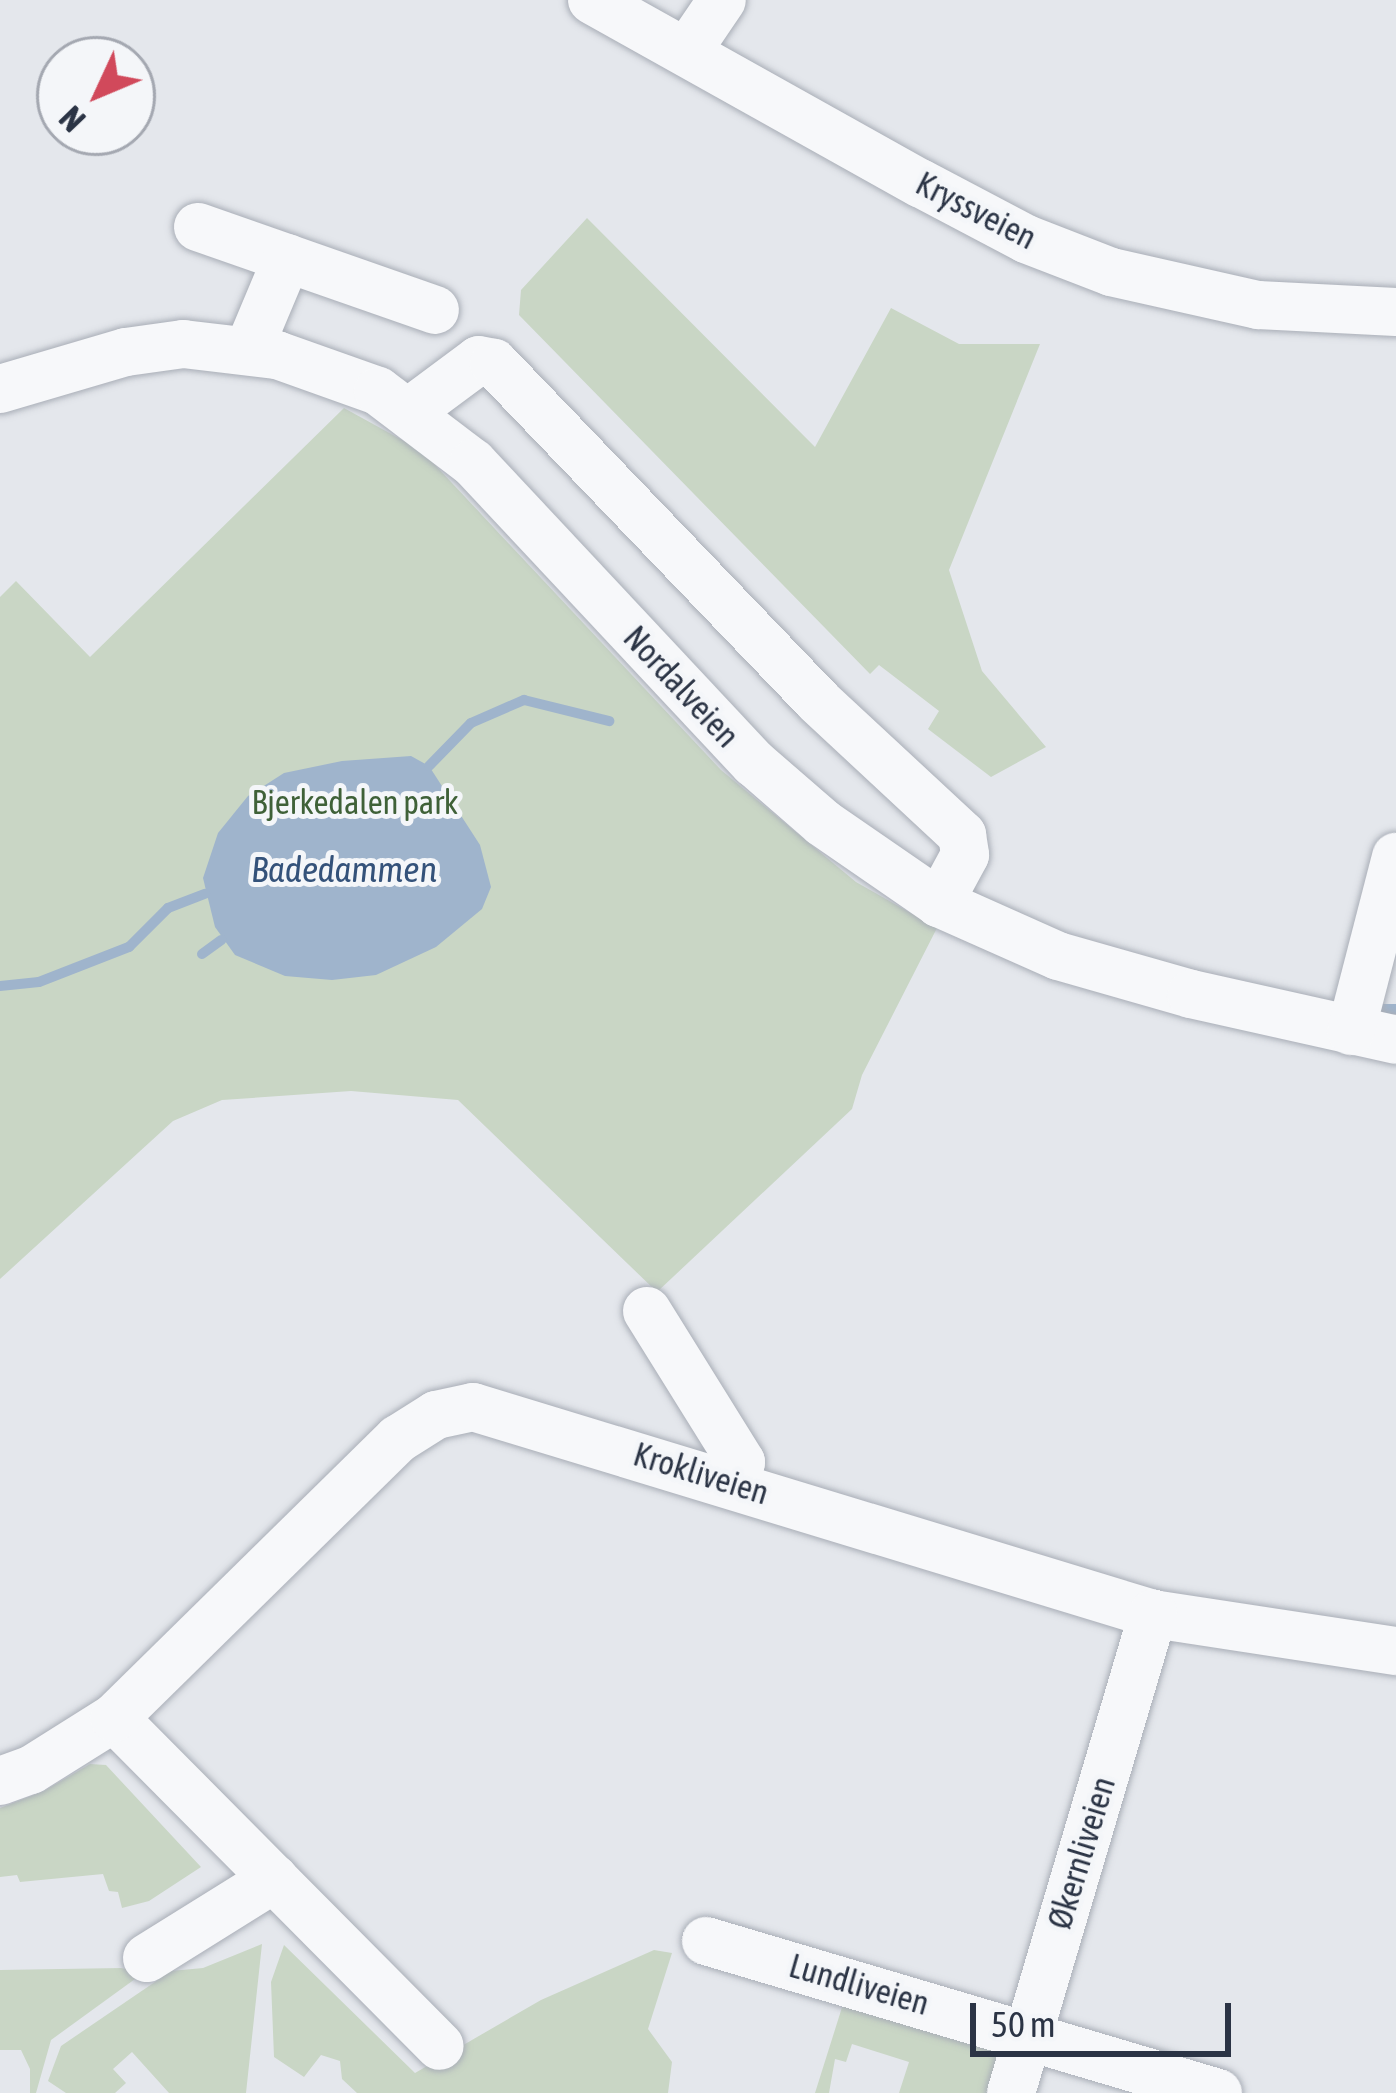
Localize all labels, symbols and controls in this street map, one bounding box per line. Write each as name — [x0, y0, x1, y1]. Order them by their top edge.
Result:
north arrow — [36, 36, 156, 156]
text: N — [52, 99, 93, 139]
street label: Kryssveien — [909, 164, 1043, 258]
street label: Nordalveien — [615, 618, 747, 756]
park label: Bjerkedalen park — [252, 783, 458, 823]
water label: Badedammen — [251, 848, 437, 892]
street label: Krokliveien — [629, 1435, 773, 1513]
street label: Økernliveien — [1040, 1772, 1124, 1934]
street label: Lundliveien — [785, 1946, 933, 2024]
scale bar — [976, 1979, 1237, 2053]
text: 50 m — [991, 2003, 1056, 2045]

